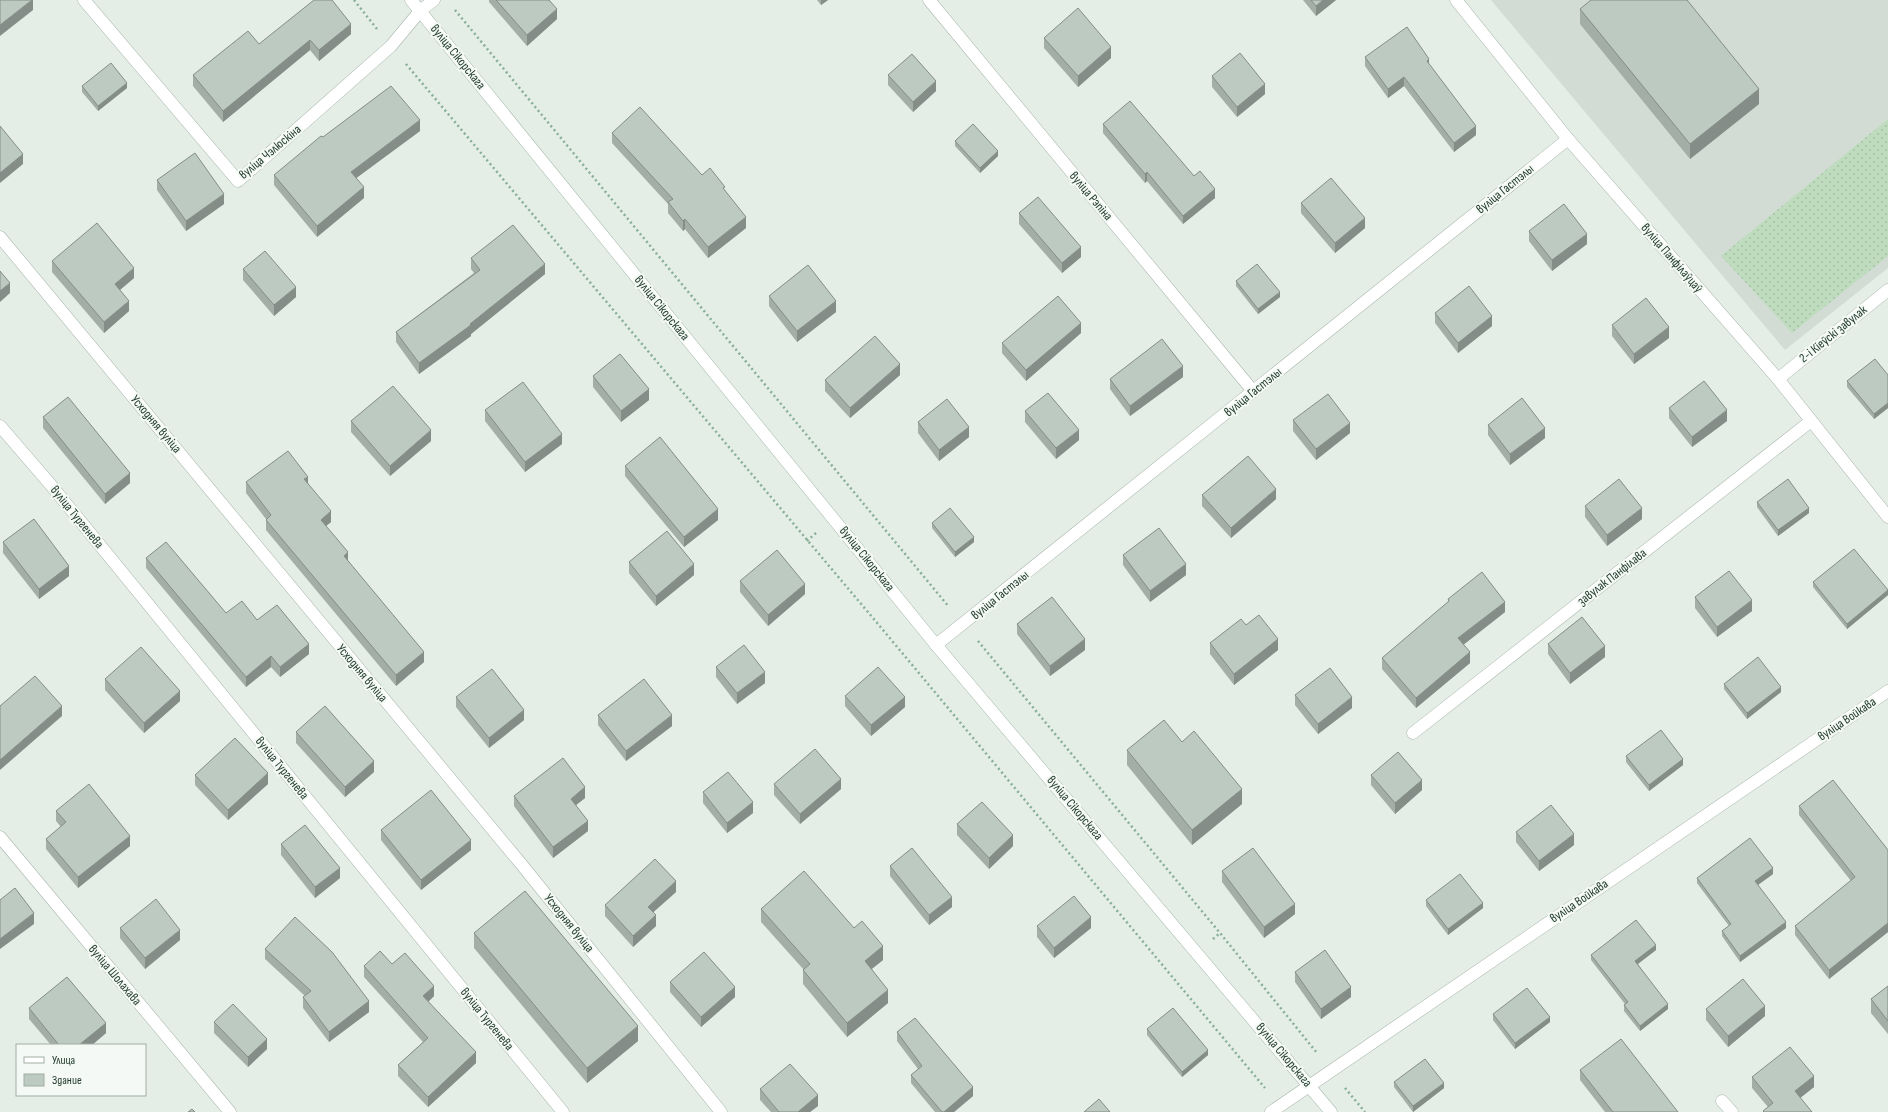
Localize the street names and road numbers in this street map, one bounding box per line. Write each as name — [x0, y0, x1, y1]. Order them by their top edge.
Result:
street label: вуліца Сікорскага — [427, 21, 489, 93]
street label: вуліца Чэлюскіна — [236, 121, 304, 183]
street label: вуліца Гастэлы — [1473, 161, 1537, 217]
street label: вуліца Рэпіна — [1066, 168, 1116, 224]
street label: вуліца Панфілаўцаў — [1638, 220, 1706, 296]
street label: вуліца Сікорскага — [631, 272, 693, 344]
street label: 2-і Кіеўскі завулак — [1796, 302, 1870, 366]
street label: вуліца Гастэлы — [1221, 364, 1285, 420]
street label: Усходняя вуліца — [127, 392, 185, 456]
street label: вуліца Тургенева — [47, 482, 107, 552]
street label: вуліца Сікорскага — [836, 523, 898, 595]
street label: завулак Панфілава — [1574, 545, 1650, 609]
street label: вуліца Гастэлы — [968, 567, 1032, 623]
street label: Усходняя вуліца — [333, 641, 391, 705]
street label: вуліца Войкава — [1815, 694, 1879, 744]
street label: вуліца Тургенева — [252, 733, 312, 803]
street label: вуліца Сікорскага — [1043, 773, 1107, 843]
street label: вуліца Войкава — [1547, 876, 1611, 926]
street label: Усходняя вуліца — [540, 890, 598, 956]
street label: вуліца Шолахава — [85, 941, 145, 1009]
street label: вуліца Тургенева — [457, 984, 517, 1054]
street label: вуліца Сікорскага — [1252, 1020, 1316, 1090]

